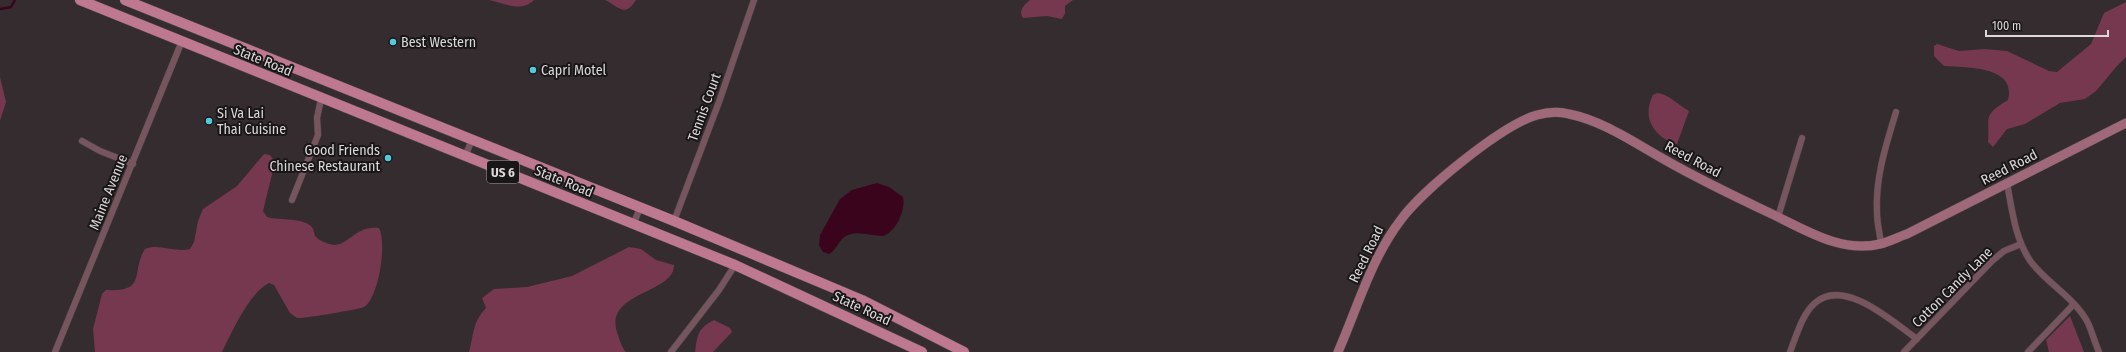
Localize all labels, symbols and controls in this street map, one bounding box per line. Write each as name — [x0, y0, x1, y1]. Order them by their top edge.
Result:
scale bar — [1986, 12, 2108, 38]
text: 100 m — [1992, 19, 2021, 33]
place label: Best Western — [401, 34, 476, 51]
marker: Best Western — [388, 37, 398, 47]
street label: State Road — [231, 41, 295, 80]
place label: Capri Motel — [541, 62, 607, 79]
marker: Capri Motel — [528, 65, 538, 75]
street label: Tennis Court — [684, 70, 725, 144]
place label: Si Va Lai Thai Cuisine — [217, 105, 286, 138]
marker: Si Va Lai Thai Cuisine — [204, 116, 214, 126]
street label: Reed Road — [1662, 138, 1724, 181]
place label: Good Friends Chinese Restaurant — [269, 142, 380, 175]
street label: Reed Road — [1978, 146, 2040, 189]
street label: Maine Avenue — [86, 152, 131, 232]
marker: Good Friends Chinese Restaurant — [383, 153, 393, 163]
road number: US 6 — [487, 161, 519, 183]
street label: State Road — [532, 162, 596, 201]
street label: Reed Road — [1345, 223, 1387, 285]
street label: Cotton Candy Lane — [1909, 244, 1996, 331]
street label: State Road — [830, 288, 893, 329]

